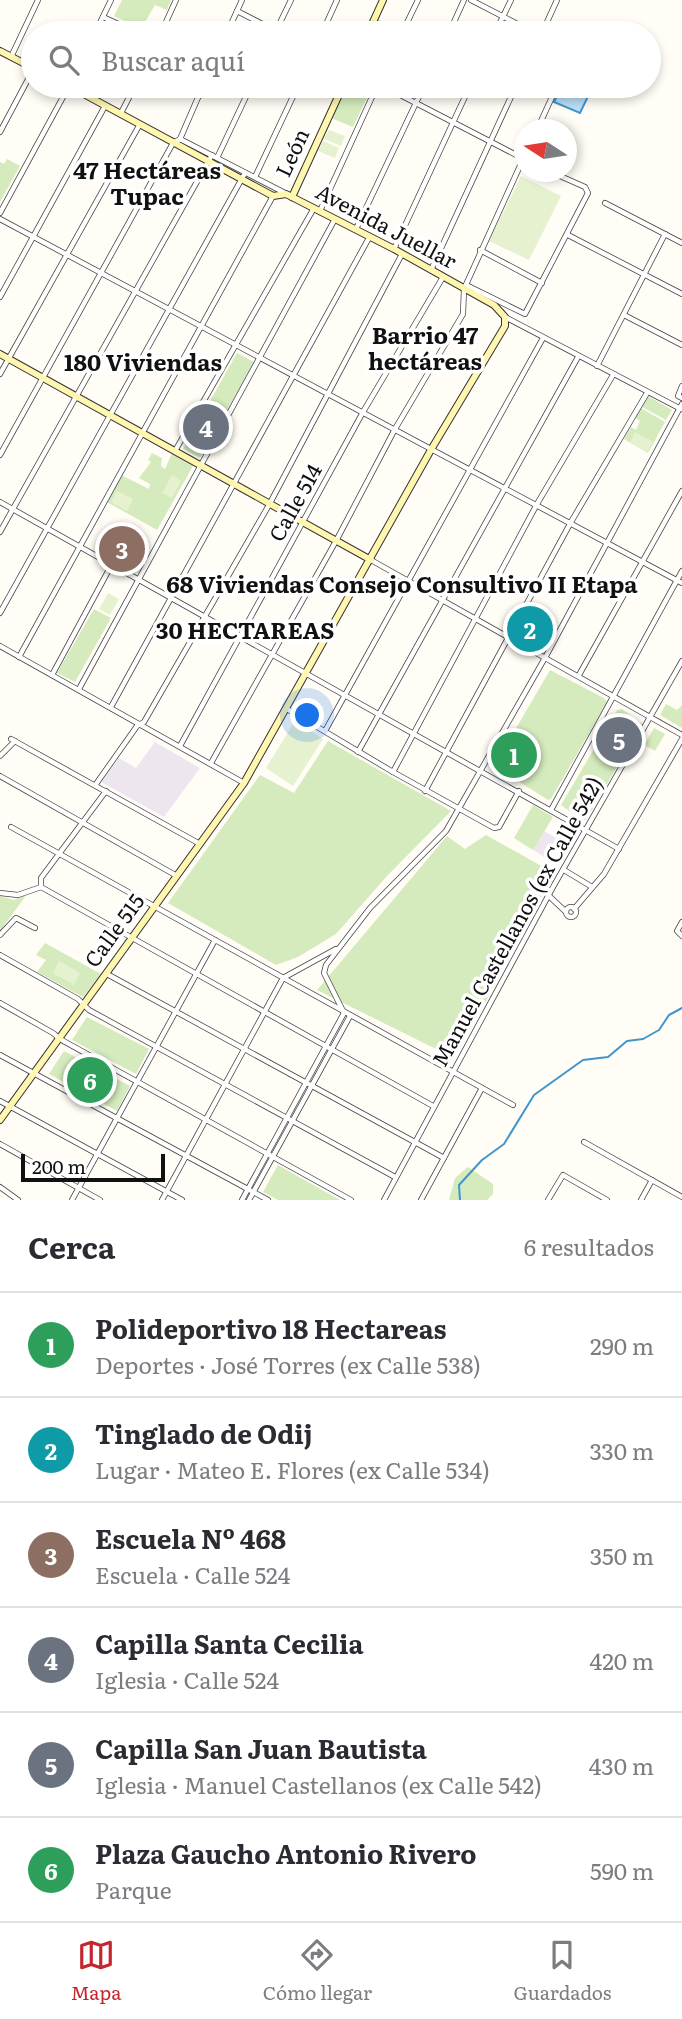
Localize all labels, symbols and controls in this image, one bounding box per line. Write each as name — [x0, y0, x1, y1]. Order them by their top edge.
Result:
search box — [21, 21, 661, 98]
text: Buscar aquí — [101, 40, 245, 79]
icon: search — [45, 41, 83, 79]
north arrow — [514, 119, 577, 182]
street label: León — [266, 123, 315, 181]
district label: 47 Hectáreas Tupac — [73, 152, 221, 212]
street label: Avenida Juellar — [311, 175, 463, 275]
district label: Barrio 47 hectáreas — [368, 317, 482, 377]
district label: 180 Viviendas — [64, 344, 222, 378]
pin: 4 — [183, 401, 229, 453]
street label: Calle 514 — [260, 457, 328, 546]
pin: 3 — [99, 523, 145, 575]
district label: 68 Viviendas Consejo Consultivo II Etapa — [166, 566, 638, 600]
pin: 2 — [507, 603, 553, 655]
district label: 30 HECTAREAS — [156, 612, 334, 646]
your location — [290, 698, 324, 732]
pin: 5 — [596, 714, 642, 766]
pin: 1 — [491, 729, 537, 781]
street label: Manuel Castellanos (ex Calle 542) — [423, 770, 609, 1071]
street label: Calle 515 — [76, 886, 150, 973]
pin: 6 — [67, 1054, 113, 1106]
scale bar — [21, 1151, 164, 1183]
text: 200 m — [32, 1152, 86, 1180]
text: Cerca — [28, 1224, 115, 1268]
text: 6 resultados — [524, 1229, 654, 1263]
text: Polideportivo 18 Hectareas — [95, 1308, 447, 1347]
text: 1 — [46, 1328, 56, 1362]
text: 290 m — [590, 1328, 654, 1362]
text: Deportes · José Torres (ex Calle 538) — [95, 1347, 481, 1381]
text: Tinglado de Odij — [95, 1413, 313, 1452]
text: 2 — [45, 1433, 57, 1467]
text: 330 m — [590, 1433, 654, 1467]
text: Lugar · Mateo E. Flores (ex Calle 534) — [95, 1452, 490, 1486]
text: Escuela Nº 468 — [95, 1518, 286, 1557]
text: 3 — [45, 1538, 57, 1572]
text: 350 m — [590, 1538, 654, 1572]
text: Escuela · Calle 524 — [95, 1557, 290, 1591]
text: Capilla Santa Cecilia — [95, 1623, 364, 1662]
text: 4 — [44, 1643, 58, 1677]
text: 420 m — [589, 1643, 654, 1677]
text: Iglesia · Calle 524 — [95, 1662, 279, 1696]
text: Capilla San Juan Bautista — [95, 1728, 427, 1767]
text: 5 — [45, 1748, 57, 1782]
text: 430 m — [589, 1748, 654, 1782]
text: Iglesia · Manuel Castellanos (ex Calle 542) — [95, 1767, 542, 1801]
text: Plaza Gaucho Antonio Rivero — [95, 1833, 476, 1872]
text: 6 — [44, 1853, 58, 1887]
text: 590 m — [590, 1853, 654, 1887]
text: Parque — [95, 1872, 172, 1906]
tab: Mapa — [71, 1936, 121, 2006]
tab: Cómo llegar — [263, 1936, 372, 2006]
tab: Guardados — [514, 1936, 611, 2006]

